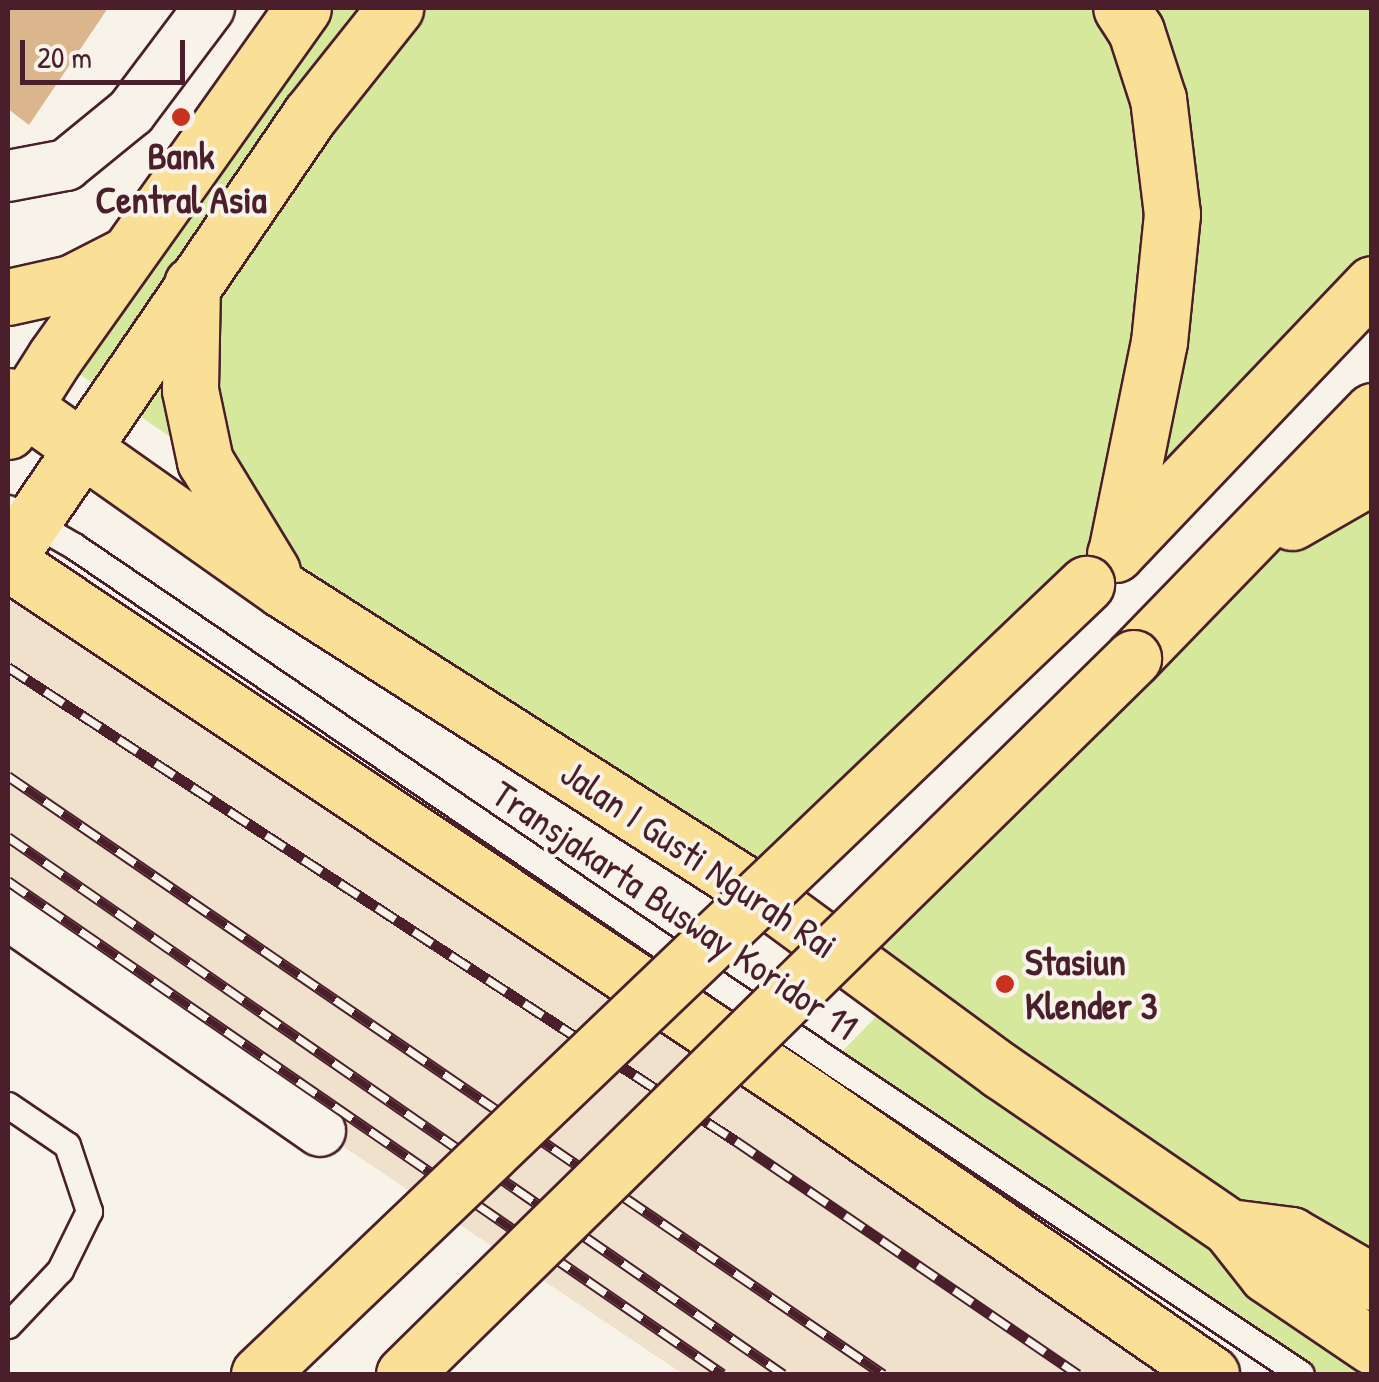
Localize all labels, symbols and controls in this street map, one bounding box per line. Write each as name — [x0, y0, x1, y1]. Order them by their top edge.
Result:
scale bar — [25, 20, 190, 82]
text: 20 m — [37, 37, 92, 77]
marker: Bank Central Asia — [170, 106, 192, 128]
place label: Bank Central Asia — [95, 133, 267, 222]
street label: Jalan I Gusti Ngurah Rai — [552, 750, 846, 968]
street label: Transjakarta Busway Koridor 11 — [484, 771, 866, 1049]
place label: Stasiun Klender 3 — [1025, 939, 1158, 1028]
marker: Stasiun Klender 3 — [994, 973, 1016, 995]

